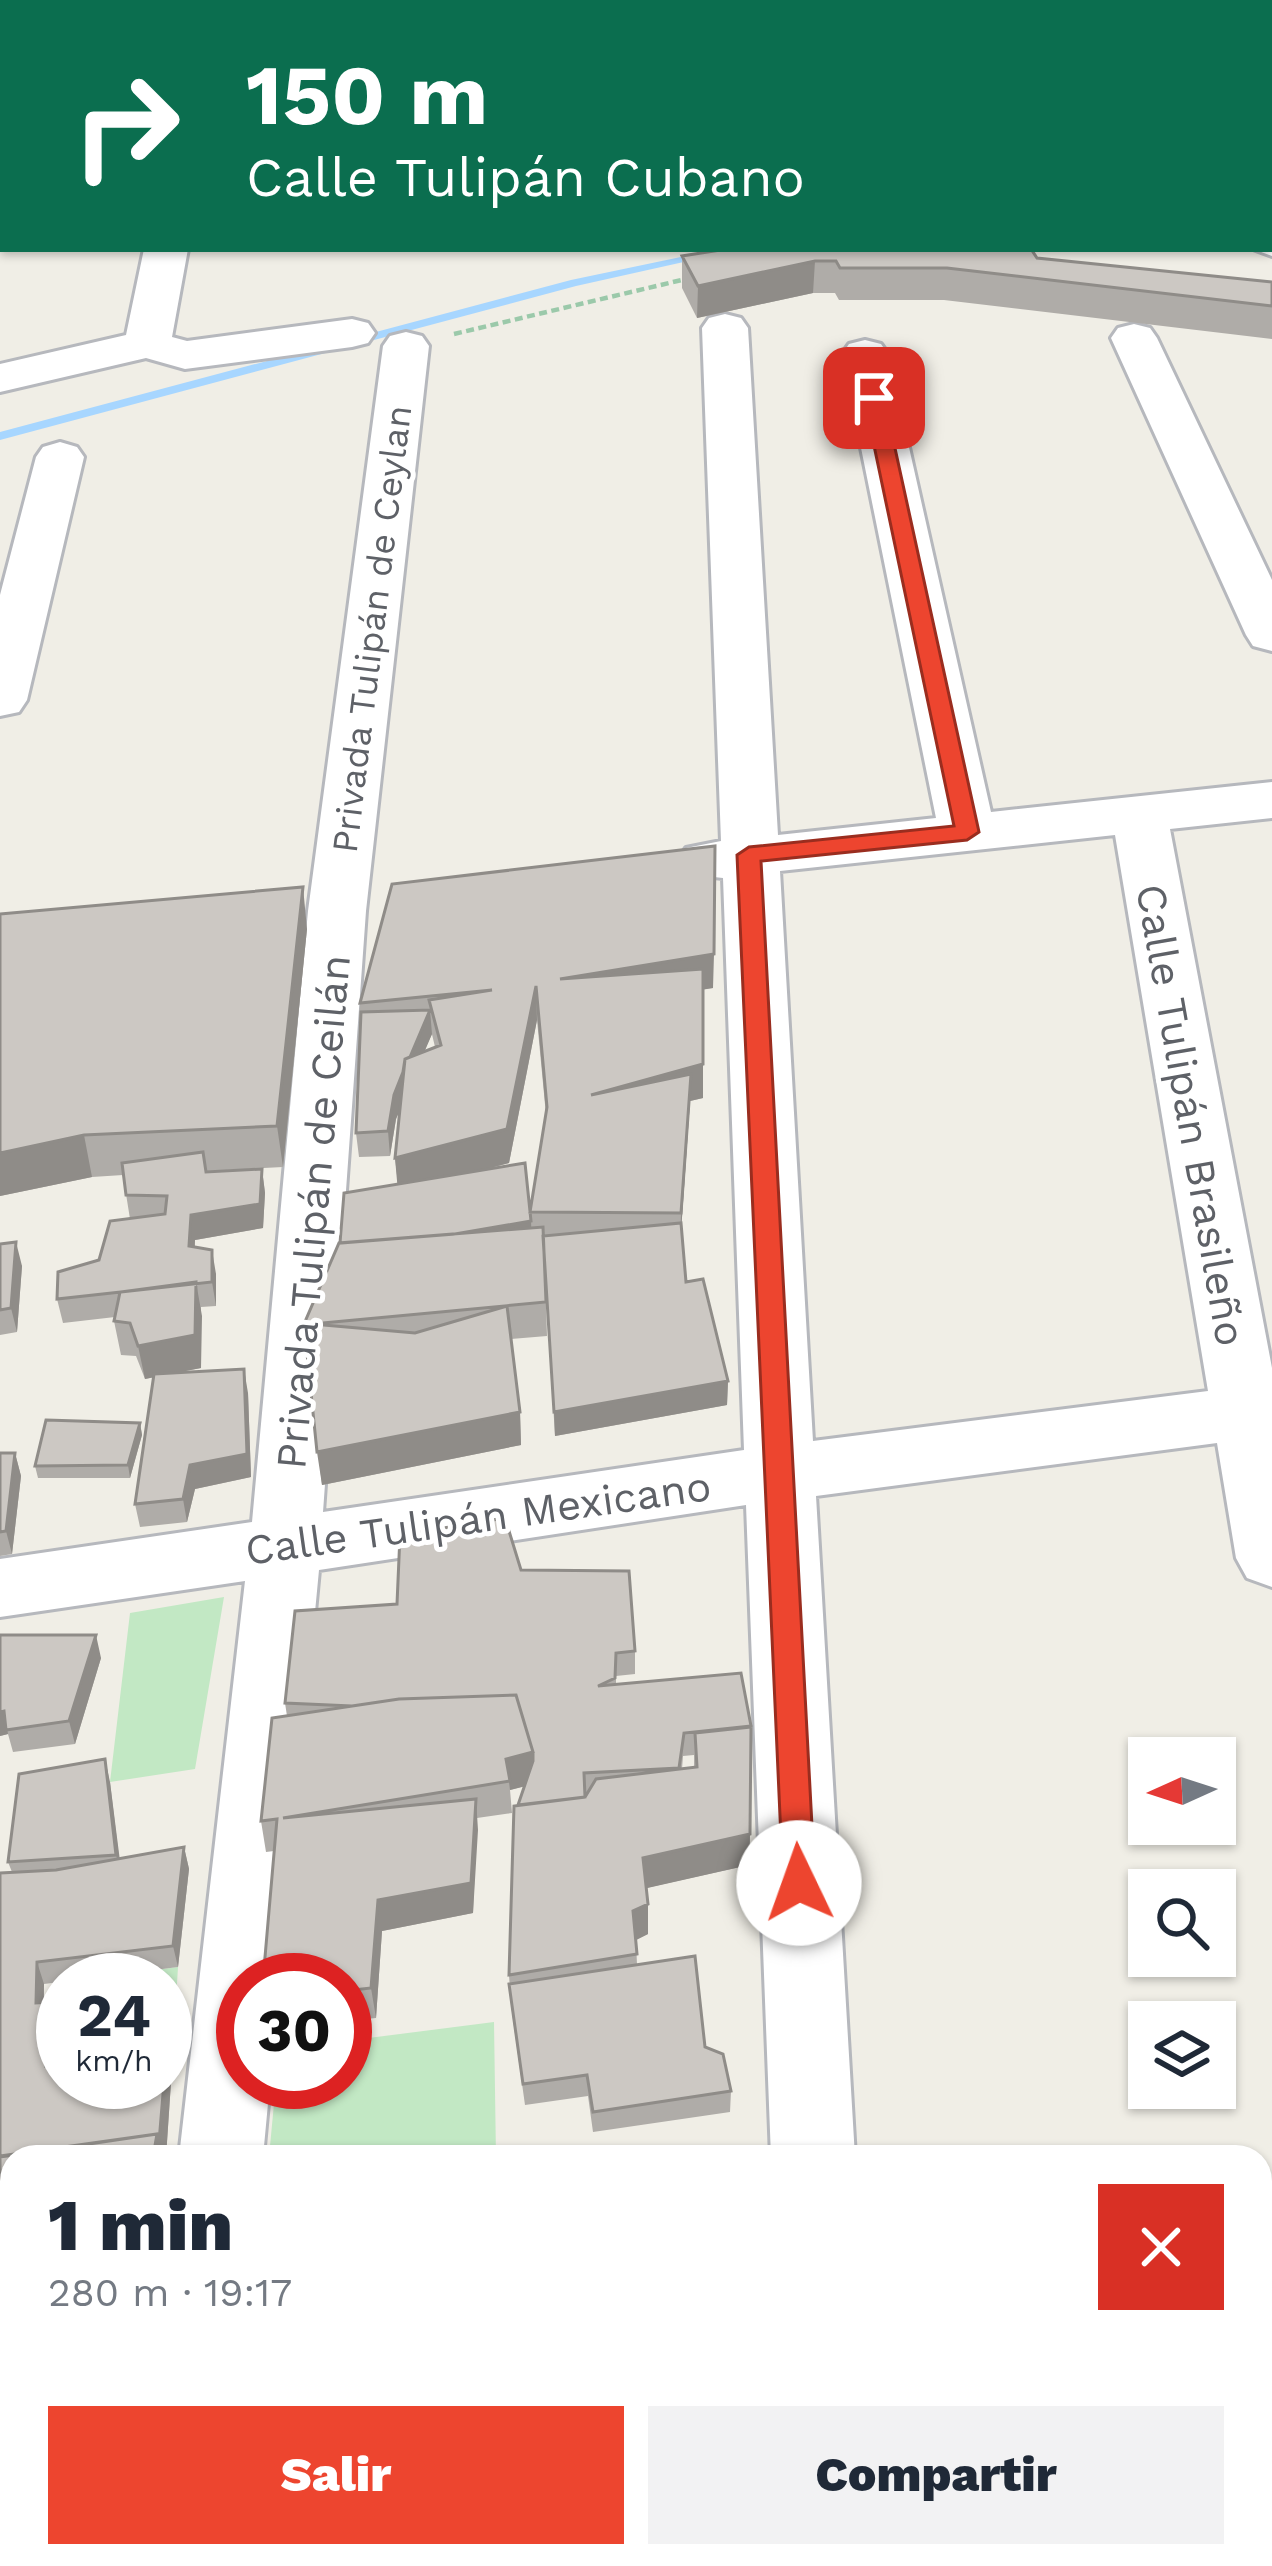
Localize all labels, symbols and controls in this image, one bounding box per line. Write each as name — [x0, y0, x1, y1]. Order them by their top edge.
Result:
text: 150 m — [246, 46, 488, 144]
icon: right — [48, 48, 204, 204]
text: Calle Tulipán Cubano — [246, 146, 805, 209]
pin — [823, 347, 925, 449]
icon: arrive — [841, 365, 907, 431]
street label: Privada Tulipán de Ceylan — [324, 403, 420, 855]
street label: Calle Tulipán Brasileño — [1126, 880, 1256, 1350]
street label: Privada Tulipán de Ceilán — [266, 953, 360, 1471]
street label: Calle Tulipán Mexicano — [242, 1461, 714, 1575]
north arrow — [1128, 1737, 1236, 1845]
map controls — [1128, 1737, 1236, 2109]
position arrow — [736, 1820, 862, 1946]
button: search — [1128, 1869, 1236, 1977]
speed limit sign: 30 — [216, 1953, 372, 2109]
text: 24 — [77, 1980, 151, 2051]
button: layers — [1128, 2001, 1236, 2109]
text: km/h — [75, 2043, 153, 2078]
text: 1 min — [48, 2183, 233, 2267]
button: close — [1098, 2184, 1224, 2310]
text: 280 m · 19:17 — [48, 2270, 292, 2315]
button: Salir — [48, 2406, 624, 2544]
button: Compartir — [648, 2406, 1224, 2544]

